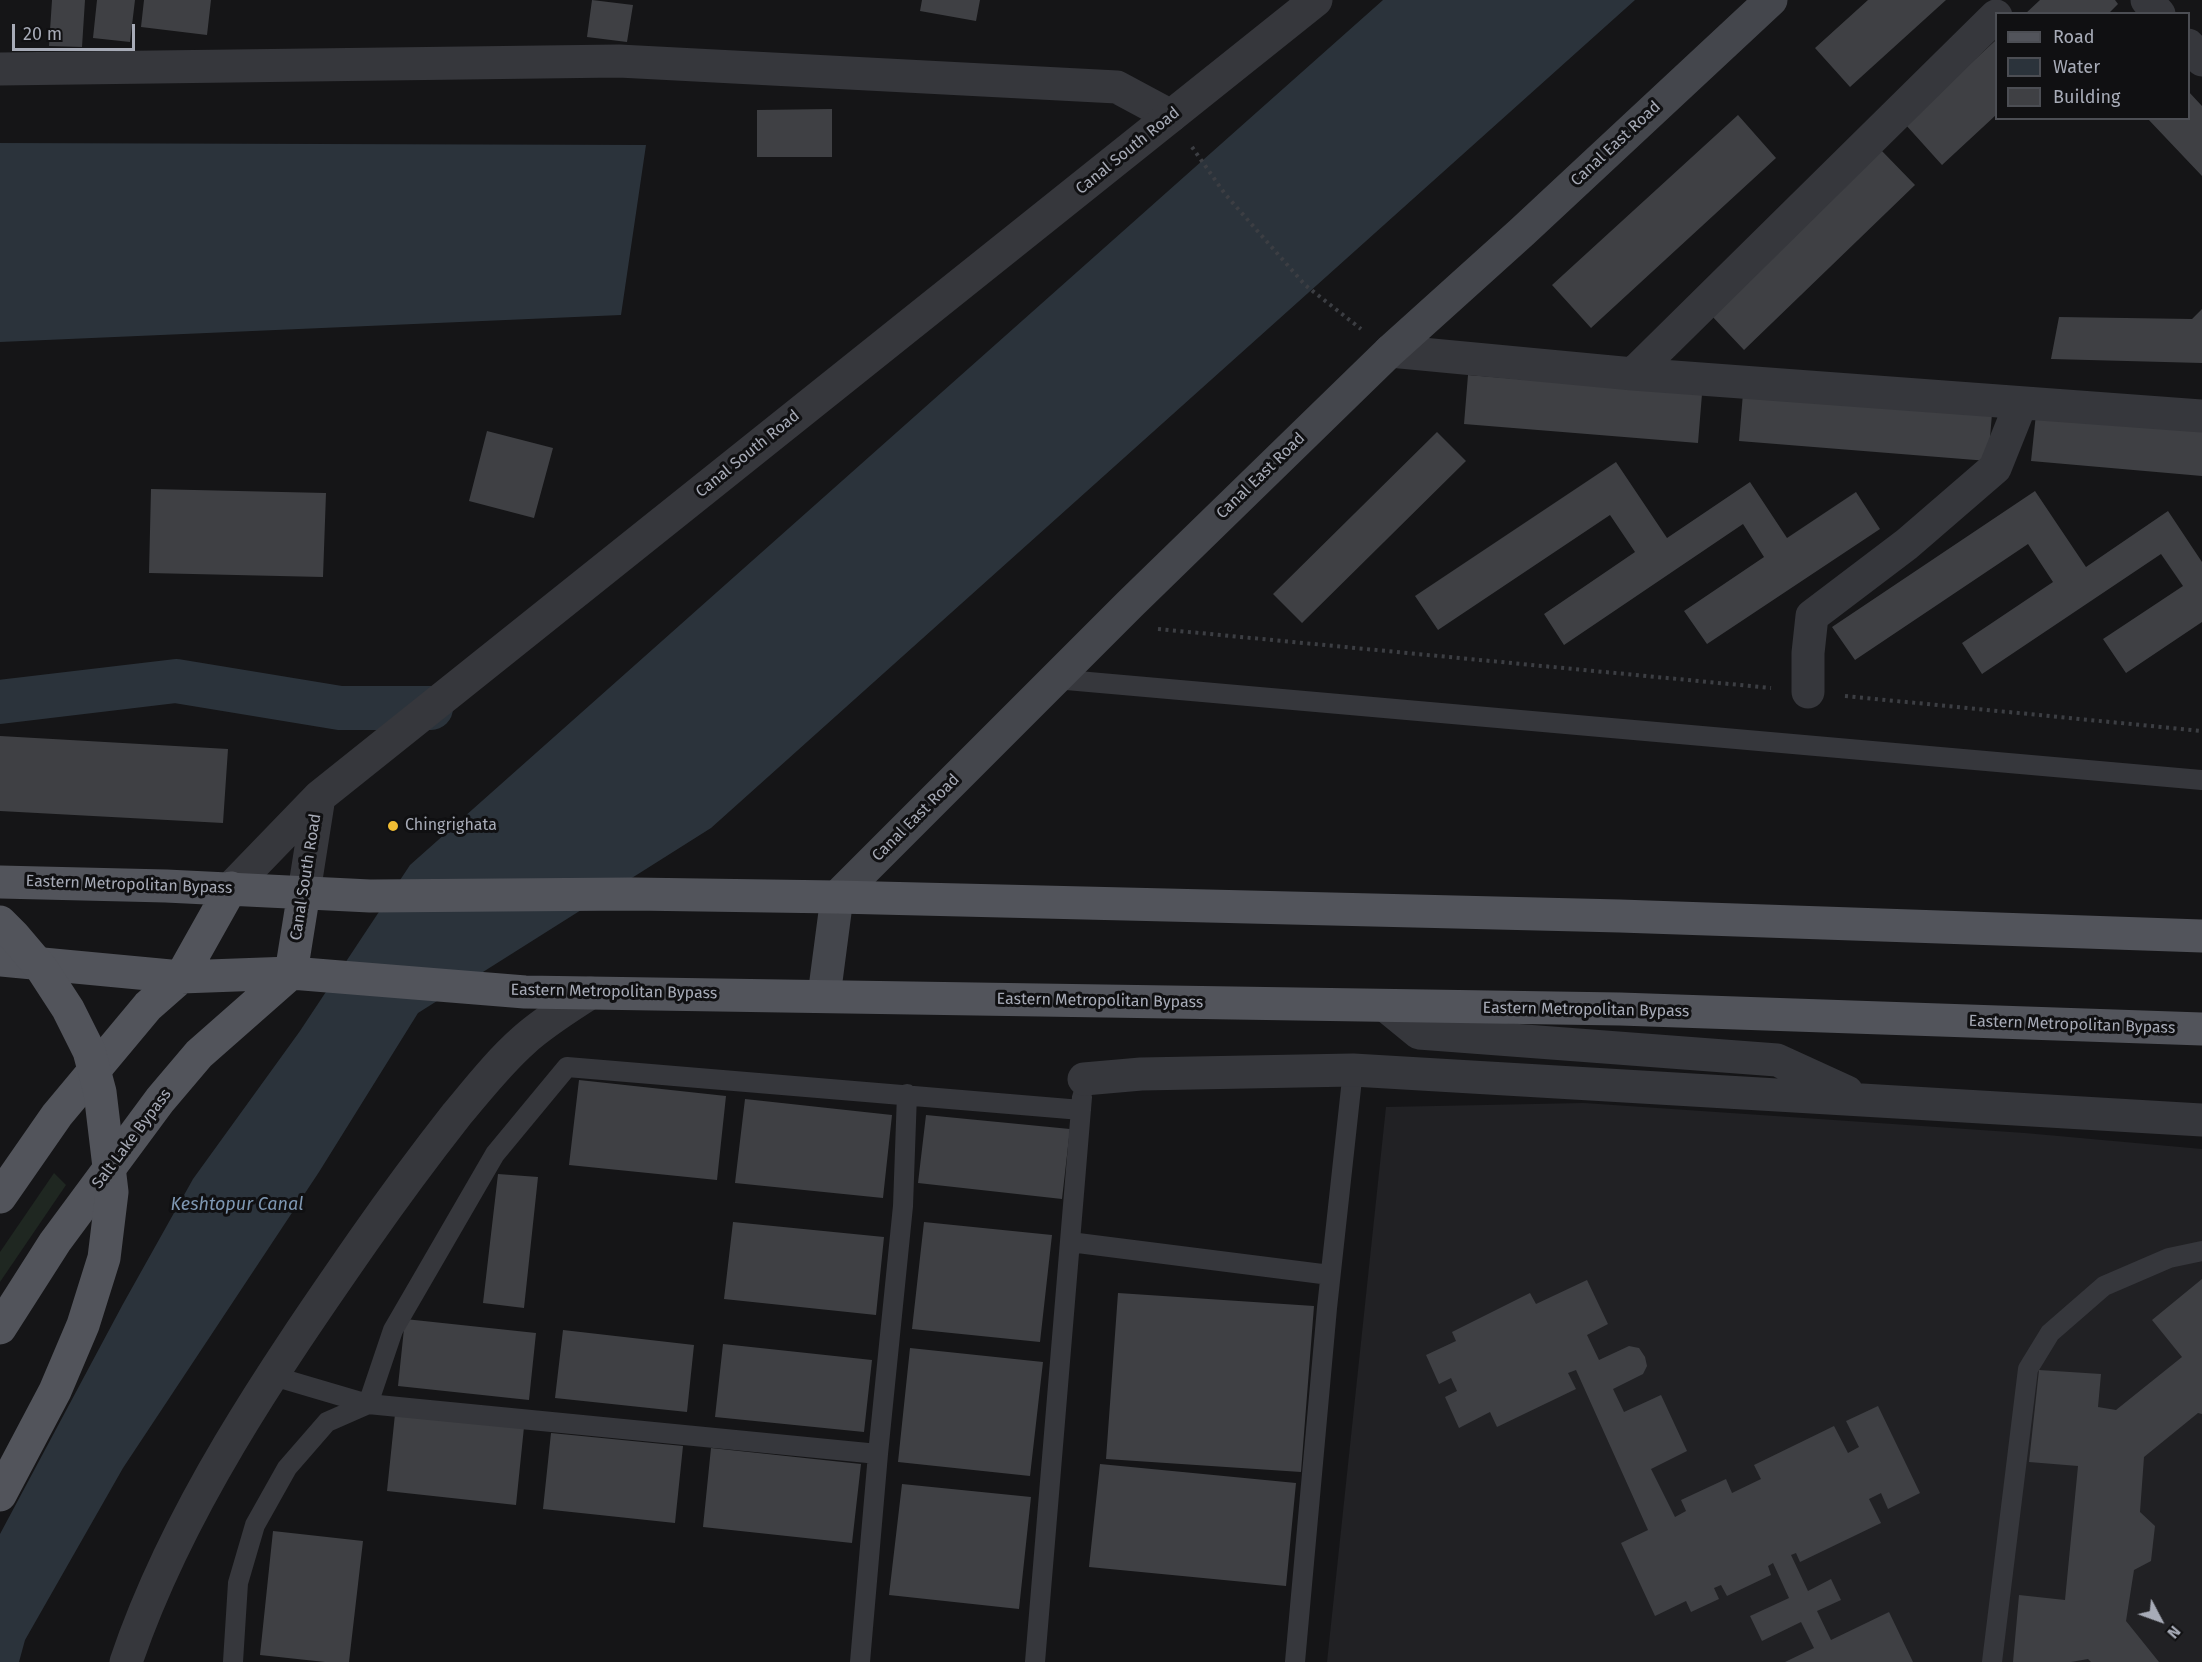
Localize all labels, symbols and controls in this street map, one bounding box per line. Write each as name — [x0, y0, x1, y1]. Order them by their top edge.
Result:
scale bar — [15, 12, 138, 50]
legend — [1995, 12, 2190, 120]
text: 20 m — [23, 23, 62, 45]
text: Road — [2053, 26, 2095, 48]
text: Water — [2053, 56, 2100, 78]
text: Building — [2053, 86, 2120, 108]
street label: Canal East Road — [1567, 98, 1665, 190]
street label: Canal South Road — [1072, 103, 1184, 199]
street label: Canal South Road — [692, 406, 804, 502]
street label: Canal East Road — [1213, 429, 1309, 523]
street label: Canal East Road — [868, 770, 964, 866]
street label: Canal South Road — [287, 812, 325, 942]
place label: Chingrighata — [405, 816, 497, 836]
marker: Chingrighata — [386, 819, 400, 833]
street label: Eastern Metropolitan Bypass — [25, 872, 233, 898]
street label: Eastern Metropolitan Bypass — [510, 981, 718, 1003]
street label: Eastern Metropolitan Bypass — [996, 990, 1204, 1012]
street label: Eastern Metropolitan Bypass — [1482, 999, 1690, 1021]
street label: Eastern Metropolitan Bypass — [1968, 1012, 2176, 1038]
street label: Salt Lake Bypass — [88, 1085, 176, 1193]
water label: Keshtopur Canal — [171, 1194, 303, 1216]
north arrow — [2130, 1590, 2190, 1650]
text: N — [2163, 1622, 2185, 1642]

